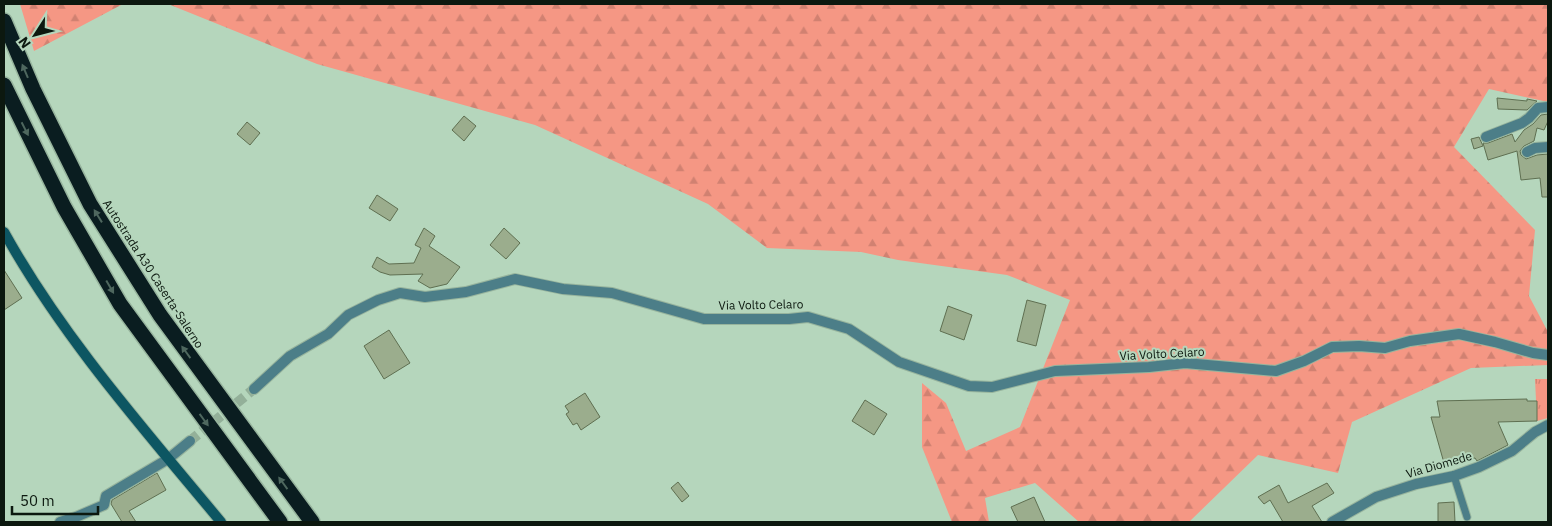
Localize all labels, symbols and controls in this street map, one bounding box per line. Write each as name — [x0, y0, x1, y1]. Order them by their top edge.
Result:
north arrow — [10, 10, 60, 60]
text: N — [14, 33, 35, 52]
one-way arrow — [21, 64, 29, 78]
one-way arrow — [21, 122, 29, 136]
street label: Autostrada A30 Caserta-Salerno — [100, 197, 207, 351]
one-way arrow — [93, 210, 102, 223]
one-way arrow — [106, 280, 115, 294]
street label: Via Volto Celaro — [718, 296, 804, 313]
street label: Via Volto Celaro — [1119, 344, 1205, 363]
one-way arrow — [181, 346, 192, 359]
one-way arrow — [199, 413, 209, 427]
street label: Via Diomede — [1404, 448, 1474, 481]
one-way arrow — [278, 476, 288, 490]
scale bar — [12, 484, 99, 516]
text: 50 m — [20, 491, 55, 510]

